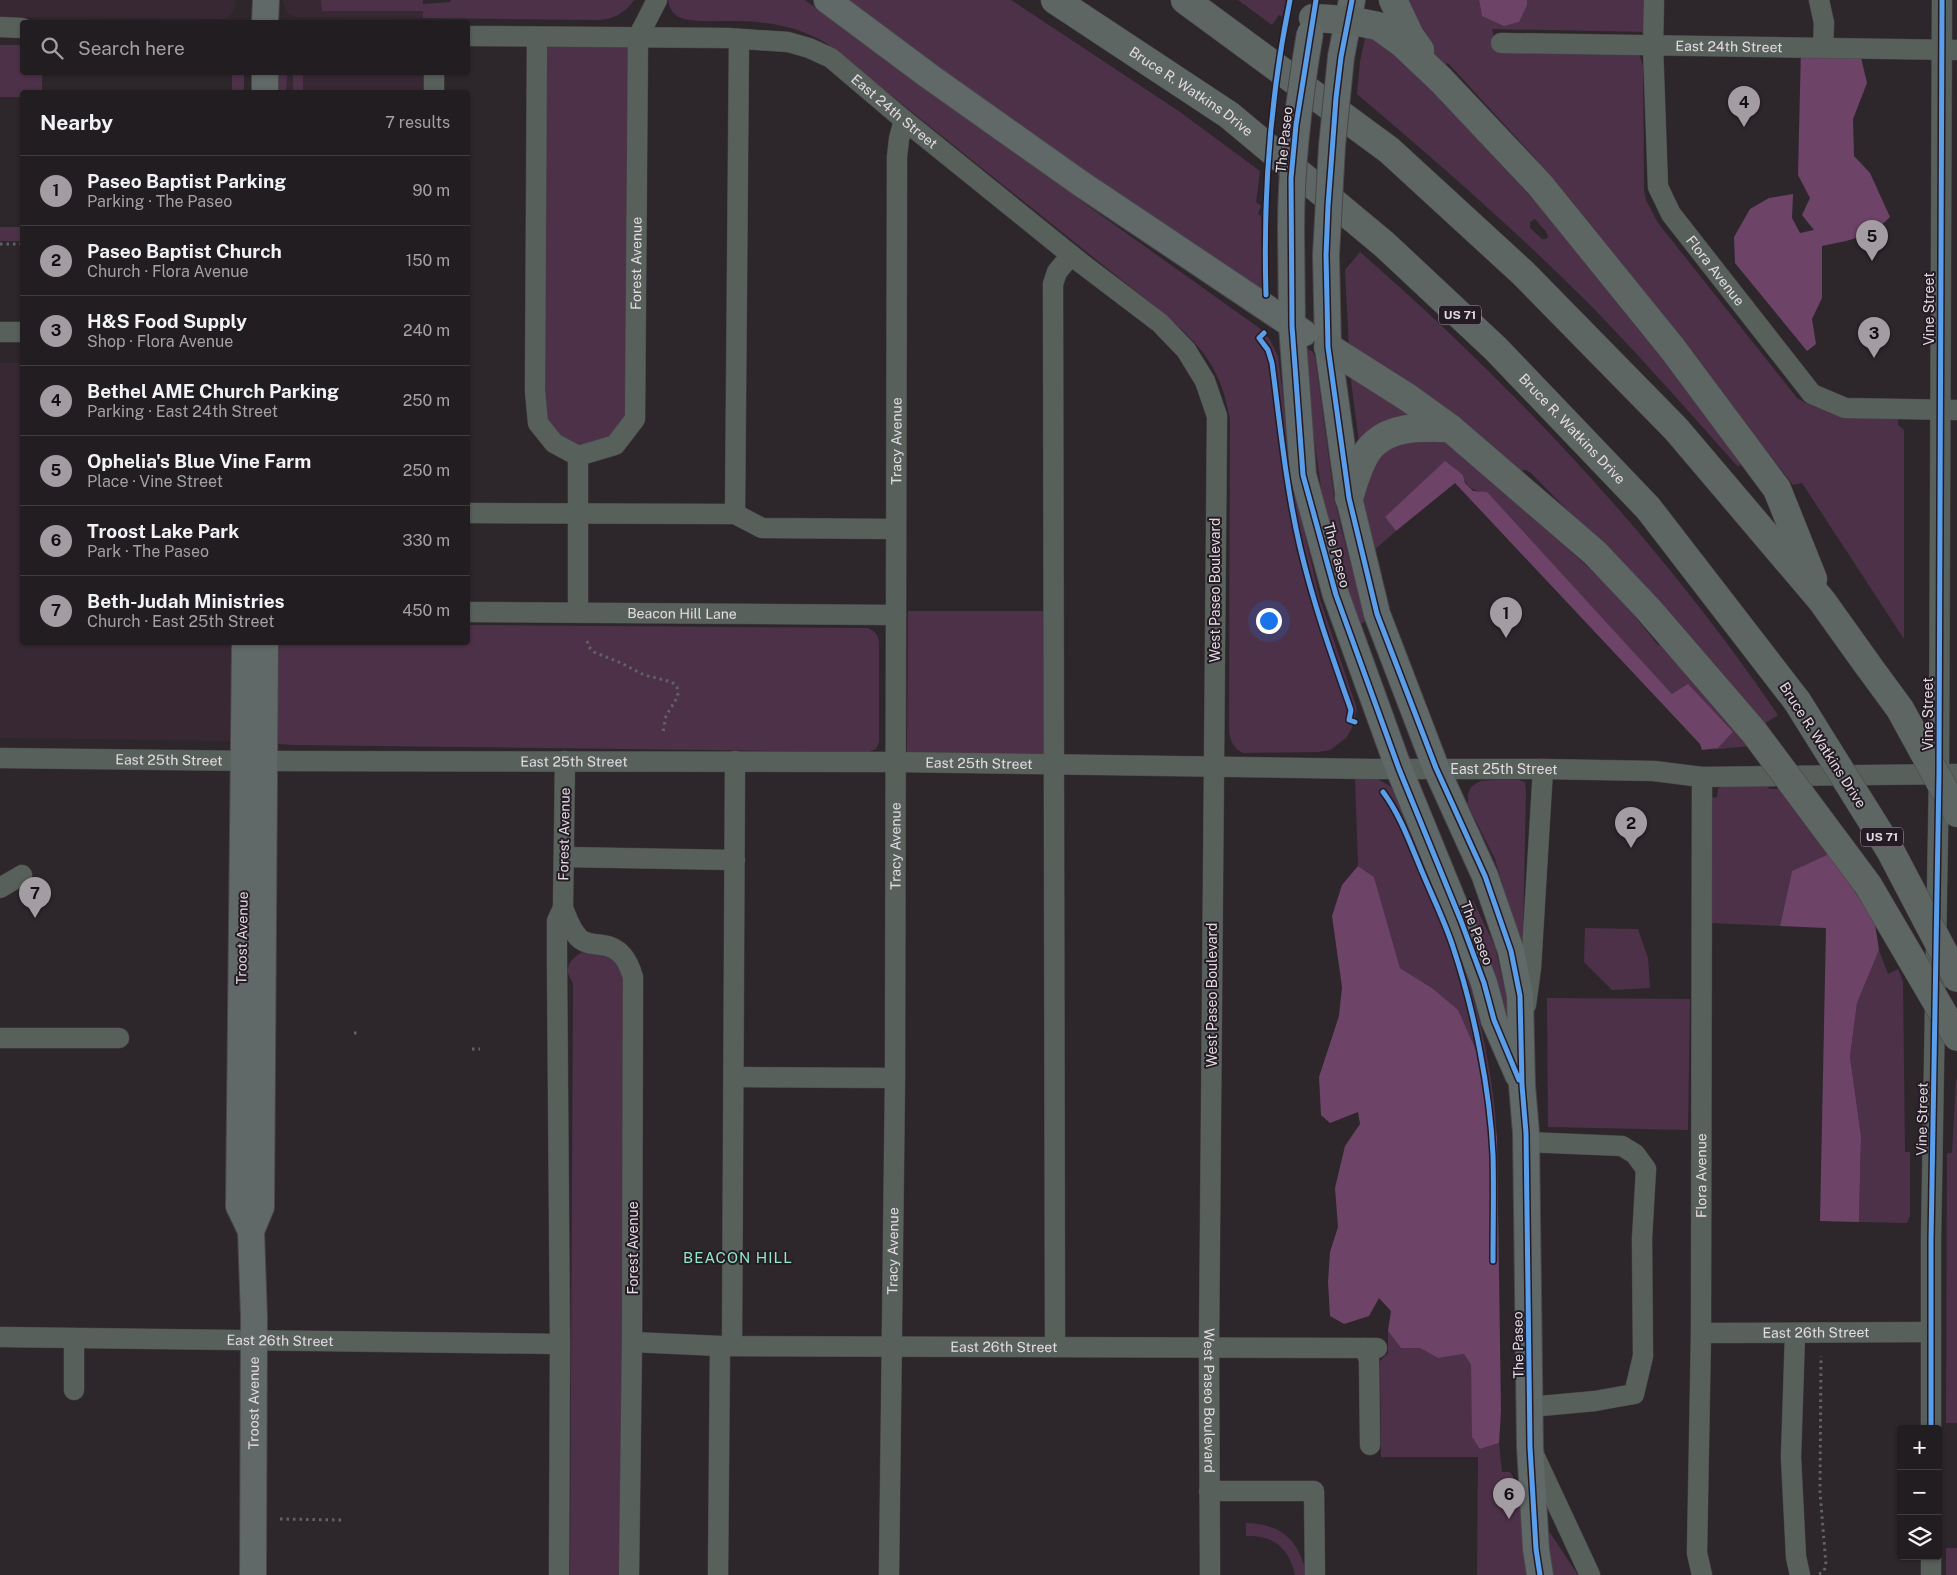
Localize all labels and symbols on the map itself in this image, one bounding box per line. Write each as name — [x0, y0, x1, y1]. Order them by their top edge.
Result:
street label: East 24th Street — [1675, 38, 1783, 55]
street label: Bruce R. Watkins Drive — [1126, 43, 1256, 140]
street label: East 24th Street — [848, 71, 941, 152]
pin: 4 — [1728, 86, 1760, 127]
street label: The Paseo — [1273, 106, 1295, 174]
street label: Forest Avenue — [628, 217, 645, 310]
pin: 5 — [1856, 220, 1888, 261]
street label: Flora Avenue — [1683, 232, 1748, 309]
street label: Vine Street — [1921, 272, 1937, 346]
road number: US 71 — [1439, 306, 1481, 324]
pin: 3 — [1858, 317, 1890, 358]
street label: Bruce R. Watkins Drive — [1516, 370, 1629, 487]
street label: Tracy Avenue — [888, 397, 904, 485]
street label: West Paseo Boulevard — [1207, 518, 1223, 662]
street label: The Paseo — [1321, 521, 1353, 590]
pin: 1 — [1490, 597, 1522, 638]
street label: Beacon Hill Lane — [627, 605, 737, 622]
your location — [1256, 608, 1282, 634]
street label: Vine Street — [1920, 677, 1936, 751]
street label: Bruce R. Watkins Drive — [1776, 679, 1870, 811]
street label: East 25th Street — [115, 751, 223, 769]
street label: East 25th Street — [520, 753, 628, 770]
street label: East 25th Street — [925, 754, 1033, 772]
street label: East 25th Street — [1450, 761, 1558, 777]
street label: Forest Avenue — [555, 787, 573, 881]
street label: Tracy Avenue — [887, 802, 904, 890]
pin: 2 — [1615, 807, 1647, 848]
road number: US 71 — [1861, 828, 1903, 846]
pin: 7 — [19, 877, 51, 918]
street label: Troost Avenue — [233, 891, 251, 985]
street label: The Paseo — [1458, 899, 1497, 967]
street label: West Paseo Boulevard — [1204, 923, 1220, 1067]
street label: Vine Street — [1913, 1082, 1931, 1156]
street label: Flora Avenue — [1693, 1133, 1709, 1218]
street label: Forest Avenue — [625, 1201, 641, 1295]
street label: Tracy Avenue — [884, 1207, 901, 1295]
district label: BEACON HILL — [683, 1249, 793, 1266]
street label: The Paseo — [1509, 1311, 1527, 1379]
street label: East 26th Street — [1762, 1324, 1870, 1341]
street label: West Paseo Boulevard — [1201, 1328, 1218, 1473]
street label: East 26th Street — [226, 1332, 334, 1349]
street label: East 26th Street — [950, 1339, 1057, 1355]
street label: Troost Avenue — [245, 1356, 262, 1450]
pin: 6 — [1493, 1478, 1525, 1519]

